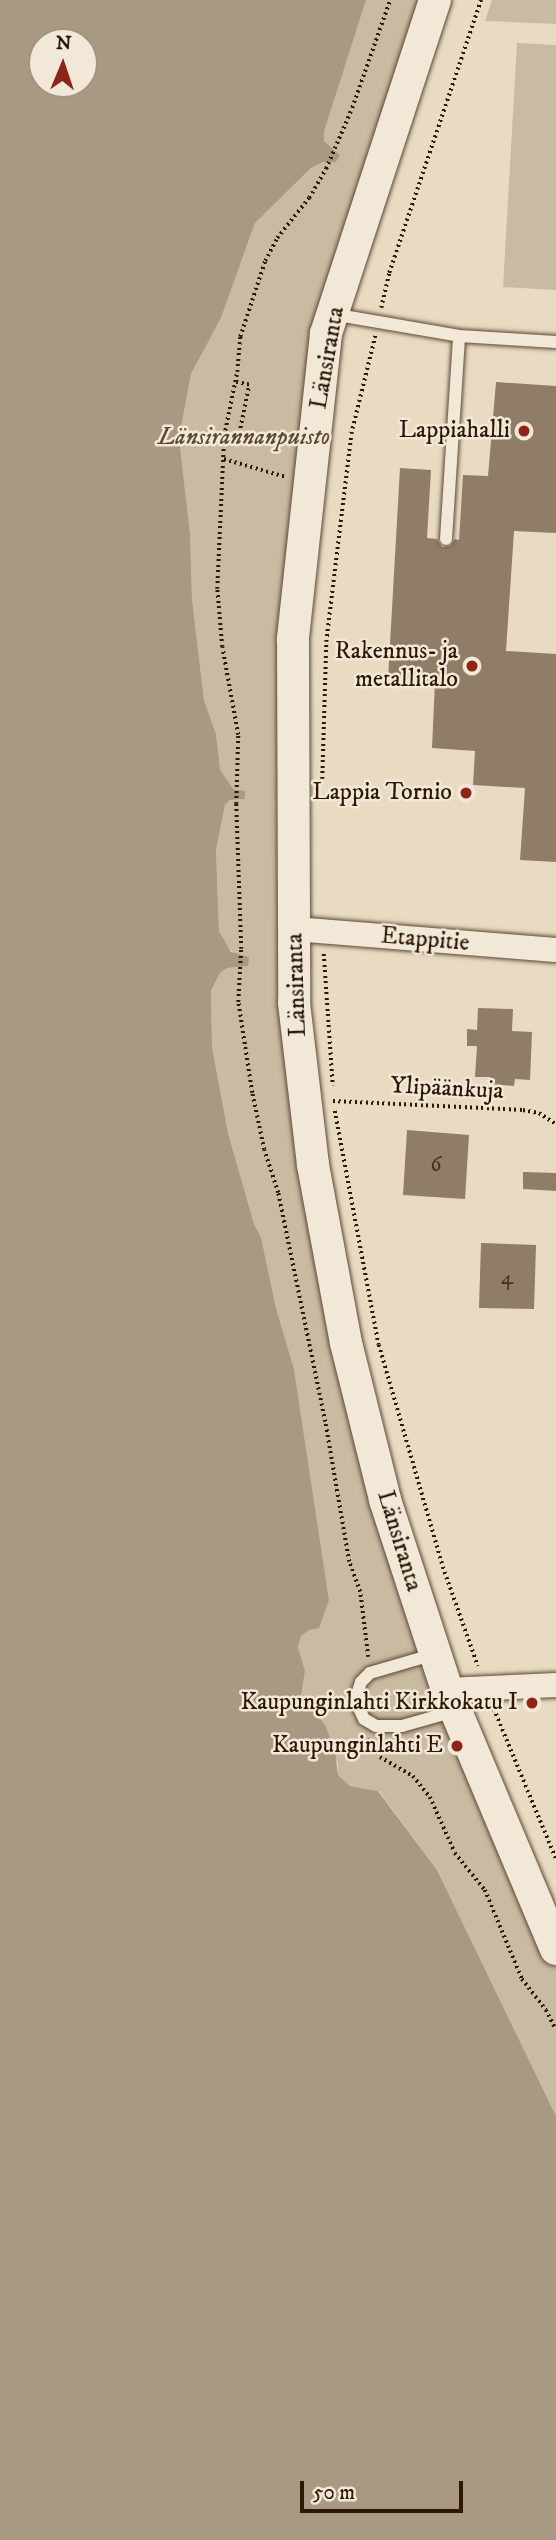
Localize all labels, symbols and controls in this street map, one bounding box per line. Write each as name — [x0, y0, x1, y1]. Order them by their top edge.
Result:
north arrow — [28, 28, 98, 98]
text: N — [55, 32, 72, 55]
street label: Länsiranta — [305, 304, 351, 412]
place label: Lappiahalli — [399, 417, 510, 445]
marker: Lappiahalli — [516, 423, 532, 439]
park label: Länsirannanpuisto — [158, 424, 330, 452]
place label: Rakennus- ja metallitalo — [335, 638, 458, 694]
marker: Rakennus- ja metallitalo — [464, 658, 480, 674]
place label: Lappia Tornio — [312, 779, 452, 807]
marker: Lappia Tornio — [458, 785, 474, 801]
street label: Etappitie — [379, 922, 471, 958]
street label: Länsiranta — [281, 933, 313, 1037]
street label: Ylipäänkuja — [390, 1072, 504, 1106]
house number: 6 — [431, 1152, 441, 1178]
house number: 4 — [501, 1265, 513, 1291]
street label: Länsiranta — [370, 1487, 428, 1595]
place label: Kaupunginlahti Kirkkokatu I — [240, 1689, 518, 1717]
marker: Kaupunginlahti Kirkkokatu I — [524, 1695, 540, 1711]
place label: Kaupunginlahti E — [272, 1732, 443, 1760]
marker: Kaupunginlahti E — [449, 1738, 465, 1754]
scale bar — [304, 2466, 467, 2510]
text: 50 m — [313, 2480, 355, 2506]

